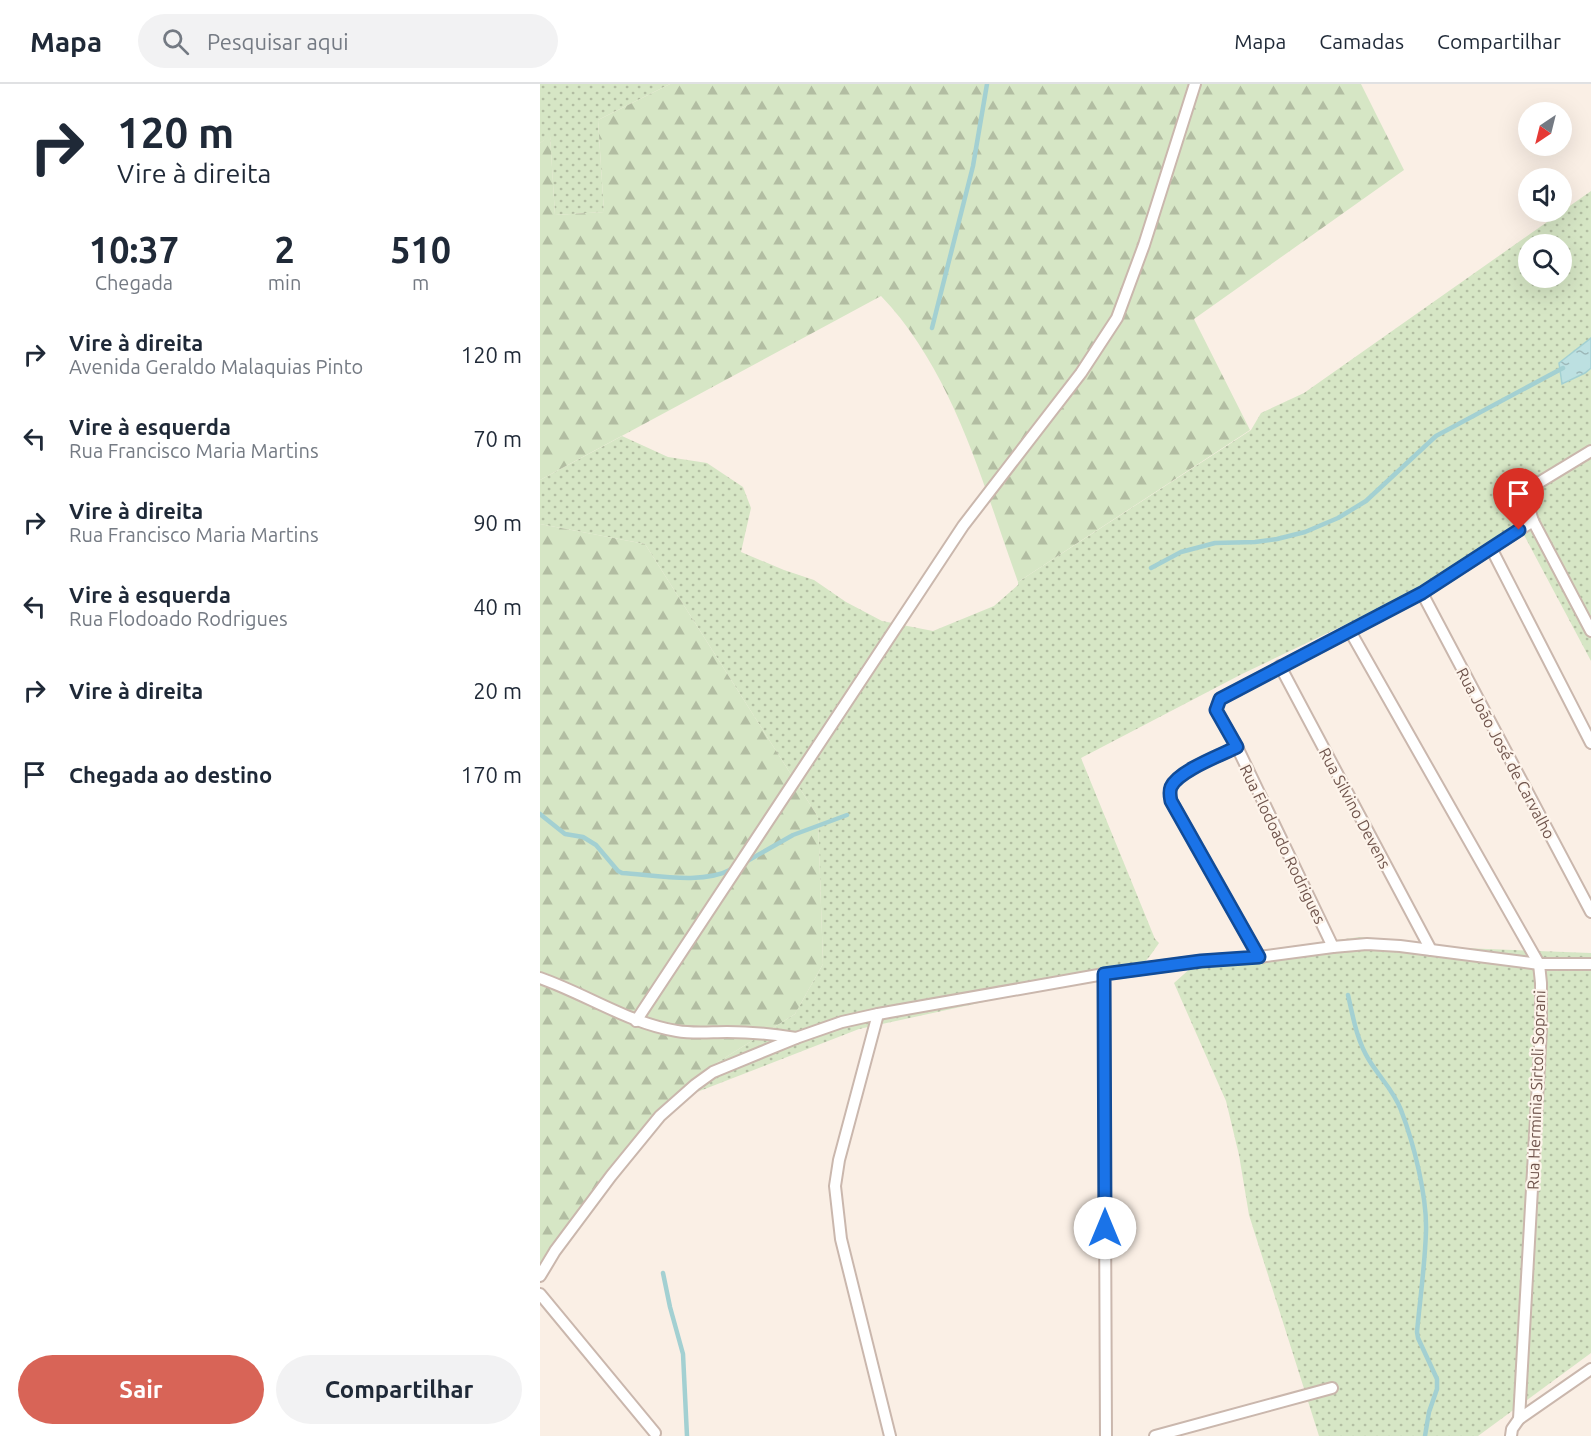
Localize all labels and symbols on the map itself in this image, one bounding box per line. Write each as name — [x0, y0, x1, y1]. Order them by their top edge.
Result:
north arrow — [1518, 102, 1572, 156]
pin — [1493, 468, 1544, 530]
street label: Rua João José de Carvalho — [1453, 664, 1559, 842]
street label: Rua Silvino Devens — [1316, 745, 1394, 871]
street label: Rua Flodoado Rodrigues — [1237, 761, 1329, 927]
street label: Rua Herminia Sirtoli Soprani — [1524, 990, 1548, 1190]
position arrow — [1073, 1196, 1137, 1260]

